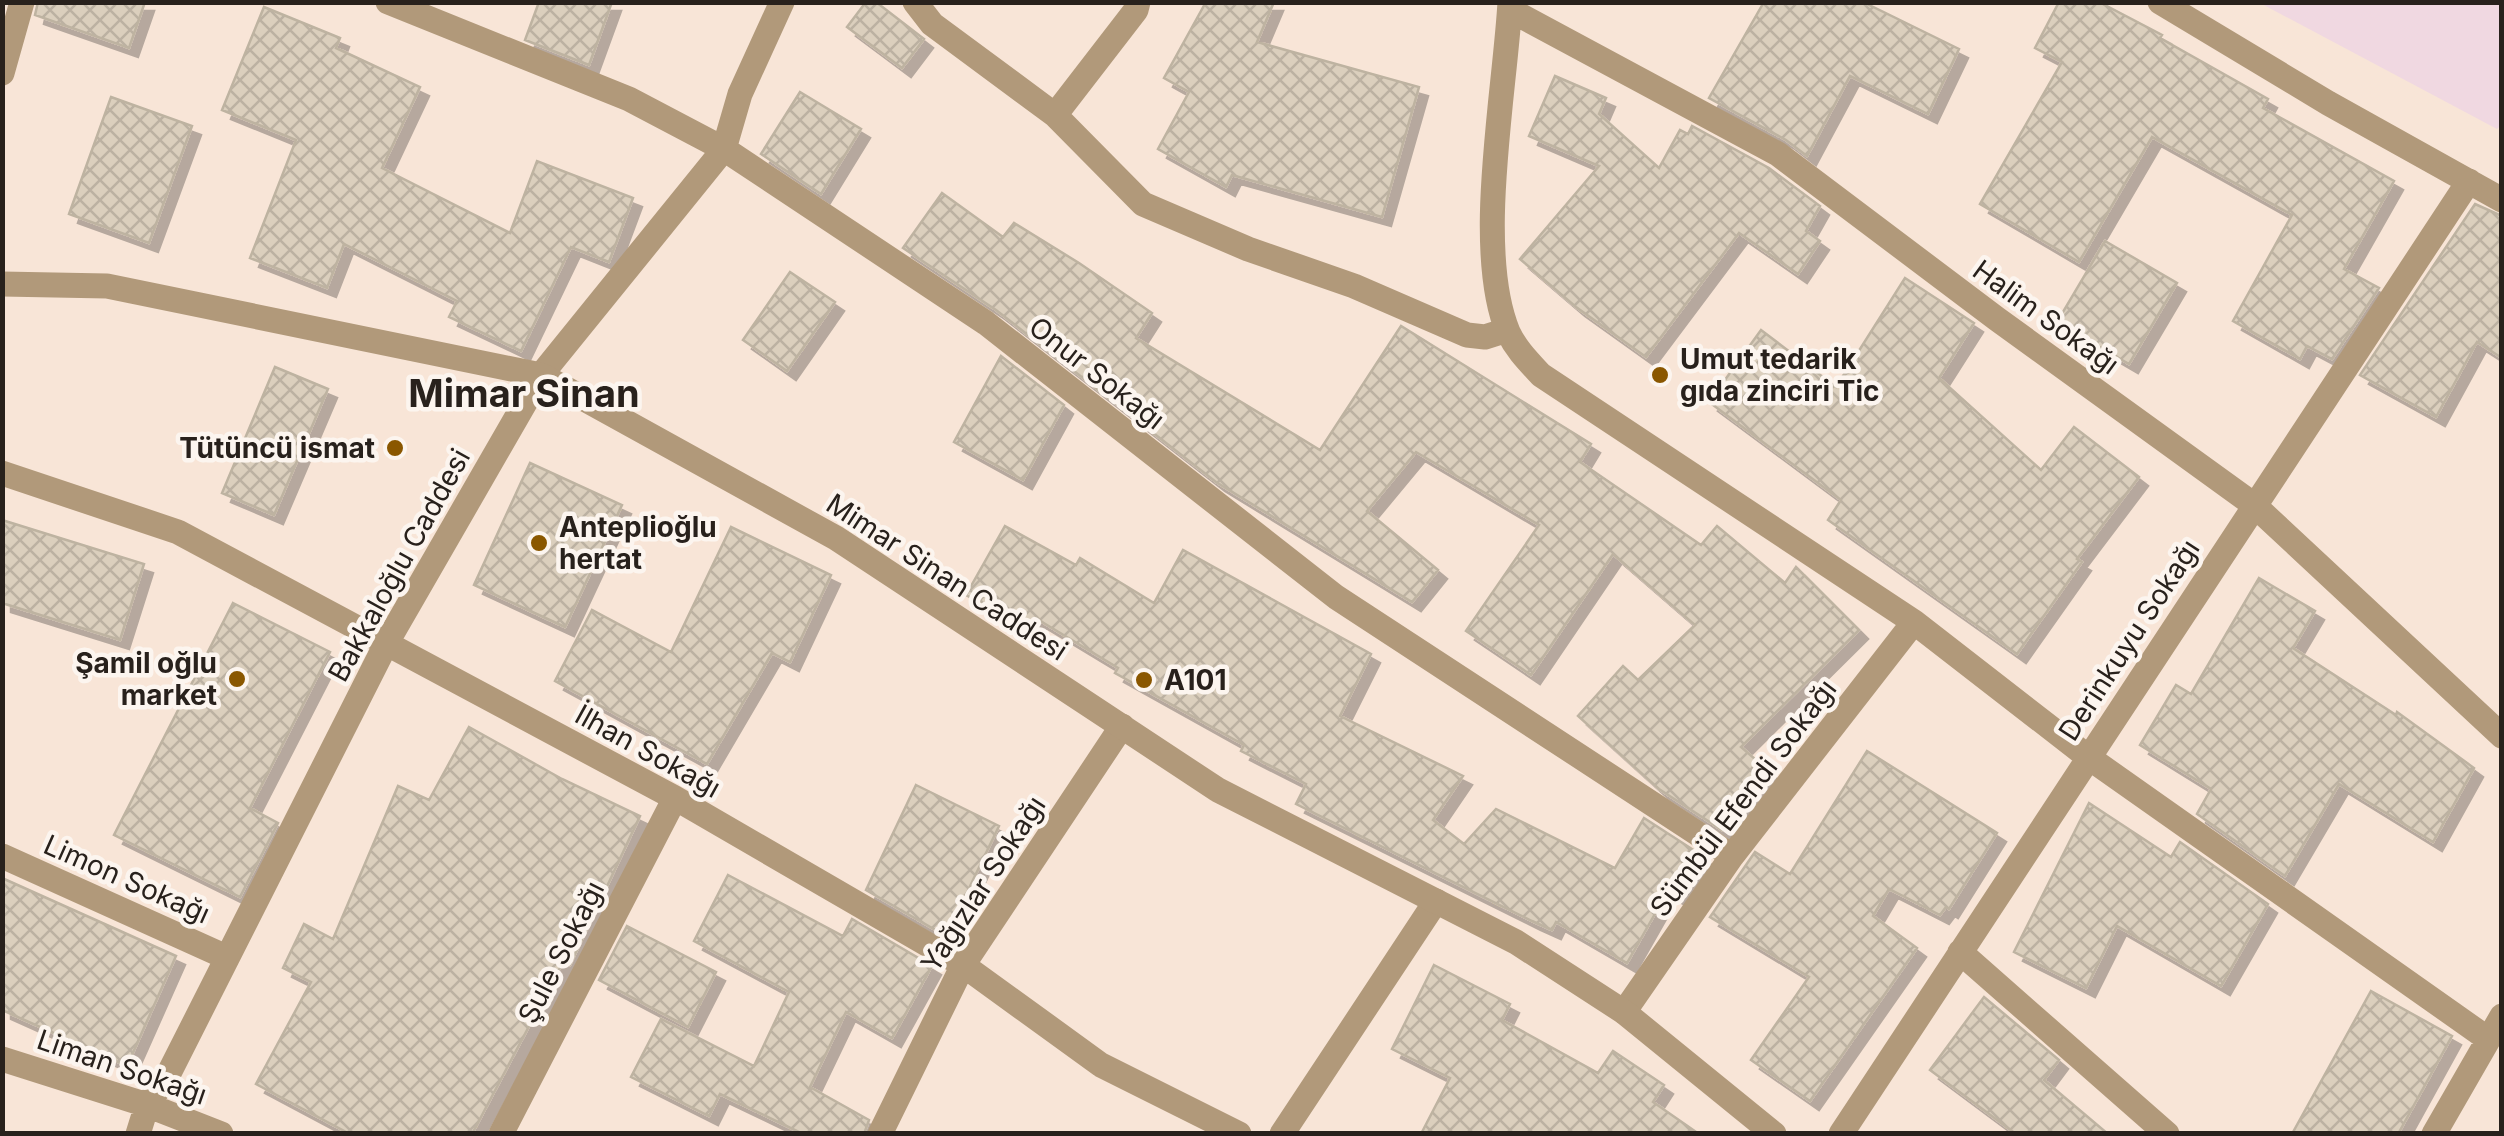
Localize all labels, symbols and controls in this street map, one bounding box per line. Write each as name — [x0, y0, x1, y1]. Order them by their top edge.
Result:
street label: Halim Sokağı — [1966, 253, 2126, 381]
street label: Onur Sokağı — [1022, 310, 1172, 436]
place label: Umut tedarik gıda zinciri Tic — [1680, 342, 1880, 408]
marker: Umut tedarik gıda zinciri Tic — [1649, 364, 1671, 386]
district label: Mimar Sinan — [408, 370, 640, 416]
place label: Tütüncü ismat — [179, 431, 375, 465]
marker: Tütüncü ismat — [384, 437, 406, 459]
street label: Bakkaloğlu Caddesi — [321, 443, 477, 687]
street label: Mimar Sinan Caddesi — [820, 486, 1074, 668]
place label: Anteplioğlu hertat — [559, 510, 717, 576]
marker: Anteplioğlu hertat — [528, 532, 550, 554]
street label: Derinkuyu Sokağı — [2051, 533, 2207, 747]
place label: Şamil oğlu market — [75, 646, 217, 712]
place label: A101 — [1164, 663, 1227, 697]
marker: Şamil oğlu market — [226, 668, 248, 690]
marker: A101 — [1133, 669, 1155, 691]
street label: Sümbül Efendi Sokağı — [1643, 673, 1843, 923]
street label: İlhan Sokağı — [569, 697, 727, 805]
street label: Yağızlar Sokağı — [913, 790, 1053, 978]
street label: Limon Sokağı — [39, 827, 215, 931]
street label: Şule Sokağı — [511, 875, 611, 1029]
street label: Liman Sokağı — [33, 1022, 211, 1112]

